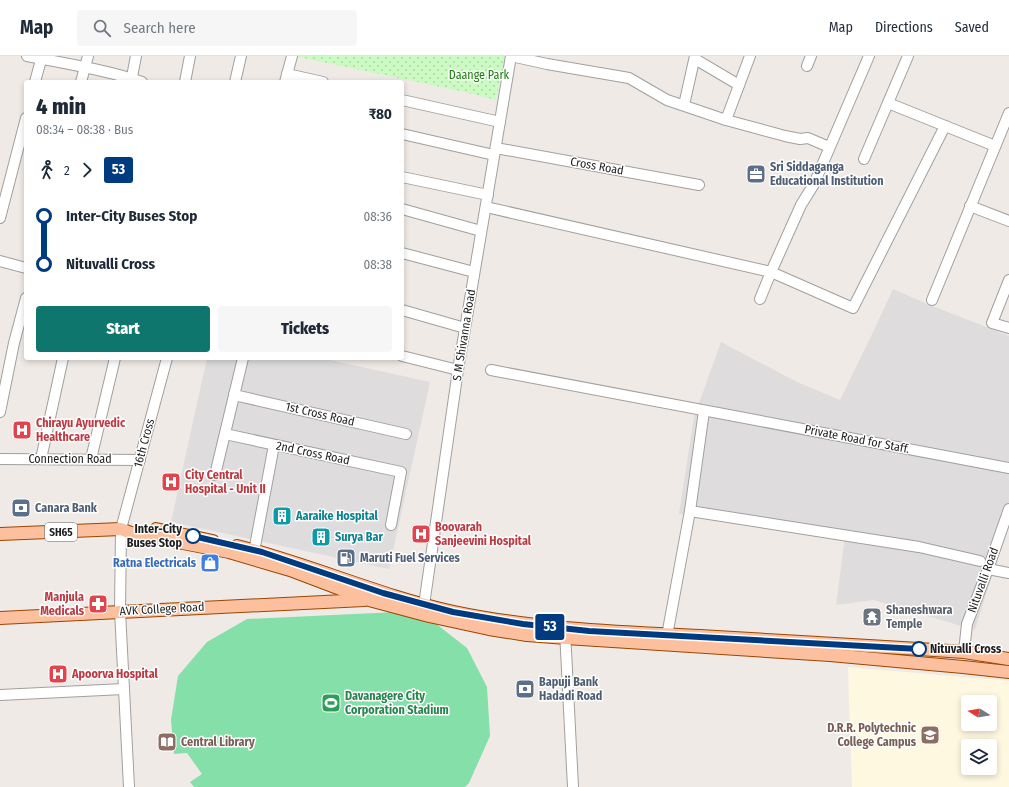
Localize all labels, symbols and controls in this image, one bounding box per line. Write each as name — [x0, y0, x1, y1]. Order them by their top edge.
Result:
search box — [77, 10, 357, 46]
text: Map — [20, 16, 53, 39]
icon: search — [91, 17, 113, 39]
text: Search here — [123, 19, 196, 37]
text: Map — [829, 19, 853, 36]
text: Directions — [875, 19, 933, 36]
text: Saved — [955, 19, 989, 36]
park label: Daange Park — [449, 68, 510, 82]
text: 4 min — [36, 93, 86, 120]
text: ₹80 — [369, 105, 392, 123]
text: 08:34 – 08:38 · Bus — [36, 122, 133, 137]
street label: Cross Road — [569, 154, 625, 178]
icon: walk — [36, 159, 58, 181]
icon: forward — [76, 159, 98, 181]
place label: Sri Siddaganga Educational Institution — [770, 160, 884, 188]
text: 53 — [112, 161, 125, 178]
text: 2 — [64, 163, 70, 178]
office icon: Sri Siddaganga Educational Institution — [745, 163, 767, 185]
text: Inter-City Buses Stop — [66, 207, 197, 225]
text: 08:36 — [364, 209, 392, 224]
text: Nituvalli Cross — [66, 255, 155, 273]
text: 08:38 — [363, 257, 392, 272]
street label: S M Shivanna Road — [450, 288, 478, 382]
button: Start — [36, 306, 210, 352]
button: Tickets — [218, 306, 392, 352]
street label: 1st Cross Road — [284, 399, 356, 429]
place label: Chirayu Ayurvedic Healthcare — [36, 416, 126, 444]
street label: 16th Cross — [131, 417, 157, 469]
hospital icon: Chirayu Ayurvedic Healthcare — [11, 419, 33, 441]
street label: Private Road for Staff. — [803, 422, 911, 456]
street label: 2nd Cross Road — [275, 438, 351, 468]
street label: Connection Road — [28, 452, 112, 466]
place label: City Central Hospital - Unit II — [185, 468, 266, 496]
hospital icon: City Central Hospital - Unit II — [160, 471, 182, 493]
bank icon: Canara Bank — [10, 497, 32, 519]
place label: Canara Bank — [35, 501, 98, 515]
building icon: Aaraike Hospital — [271, 505, 293, 527]
place label: Aaraike Hospital — [295, 509, 379, 523]
place label: Boovarah Sanjeevini Hospital — [435, 520, 532, 548]
place label: Inter-City Buses Stop — [127, 522, 182, 550]
road number: SH65 — [45, 523, 77, 541]
hospital icon: Boovarah Sanjeevini Hospital — [410, 523, 432, 545]
building icon: Surya Bar — [310, 526, 332, 548]
marker: Inter-City Buses Stop — [185, 528, 201, 544]
place label: Surya Bar — [335, 530, 383, 544]
street label: Nituvalli Road — [965, 545, 1001, 615]
fuel station icon: Maruti Fuel Services — [335, 547, 357, 569]
place label: Maruti Fuel Services — [360, 551, 461, 565]
shop icon: Ratna Electricals — [199, 552, 221, 574]
place label: Ratna Electricals — [113, 556, 197, 570]
place label: Manjula Medicals — [40, 590, 85, 618]
pharmacy icon: Manjula Medicals — [87, 593, 109, 615]
street label: AVK College Road — [119, 600, 205, 618]
place label: Shaneshwara Temple — [886, 603, 952, 631]
temple icon: Shaneshwara Temple — [861, 606, 883, 628]
line badge: 53 — [532, 614, 568, 640]
text: 53 — [543, 618, 557, 635]
marker: Nituvalli Cross — [911, 641, 927, 657]
place label: Nituvalli Cross — [930, 642, 1002, 656]
hospital icon: Apoorva Hospital — [47, 663, 69, 685]
place label: Apoorva Hospital — [71, 667, 159, 681]
place label: Bapuji Bank Hadadi Road — [539, 675, 602, 703]
bank icon: Bapuji Bank Hadadi Road — [514, 678, 536, 700]
place label: Davanagere City Corporation Stadium — [345, 689, 449, 717]
sports icon: Davanagere City Corporation Stadium — [320, 692, 342, 714]
north arrow — [961, 695, 997, 731]
map controls — [961, 695, 997, 775]
place label: D.R.R. Polytechnic College Campus — [827, 721, 917, 749]
school or university icon: D.R.R. Polytechnic College Campus — [919, 724, 941, 746]
library icon: Central Library — [156, 731, 178, 753]
place label: Central Library — [181, 735, 255, 749]
button: layers — [961, 739, 997, 775]

